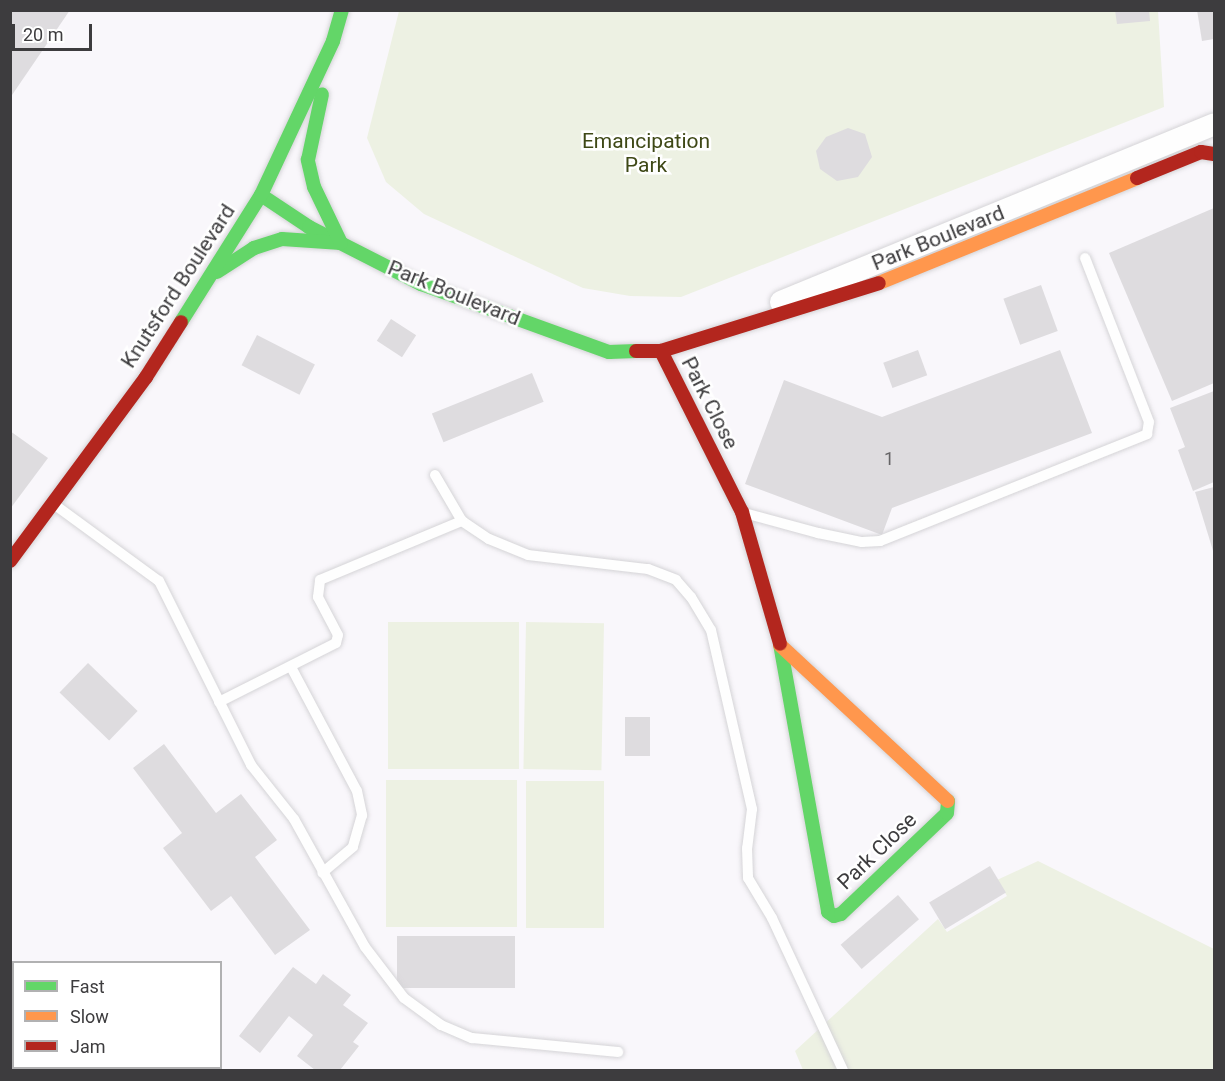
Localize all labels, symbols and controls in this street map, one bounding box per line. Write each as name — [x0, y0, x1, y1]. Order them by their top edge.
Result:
scale bar — [15, 12, 94, 50]
text: 20 m — [23, 24, 63, 45]
park label: Emancipation Park — [582, 128, 710, 178]
street label: Knutsford Boulevard — [116, 199, 240, 373]
street label: Park Boulevard — [868, 200, 1008, 276]
street label: Park Boulevard — [384, 255, 524, 331]
street label: Park Close — [676, 353, 744, 453]
house number: 1 — [884, 448, 894, 470]
street label: Park Close — [832, 807, 922, 895]
legend — [12, 961, 222, 1069]
text: Fast — [70, 976, 105, 997]
text: Slow — [70, 1006, 109, 1027]
text: Jam — [70, 1036, 106, 1057]

